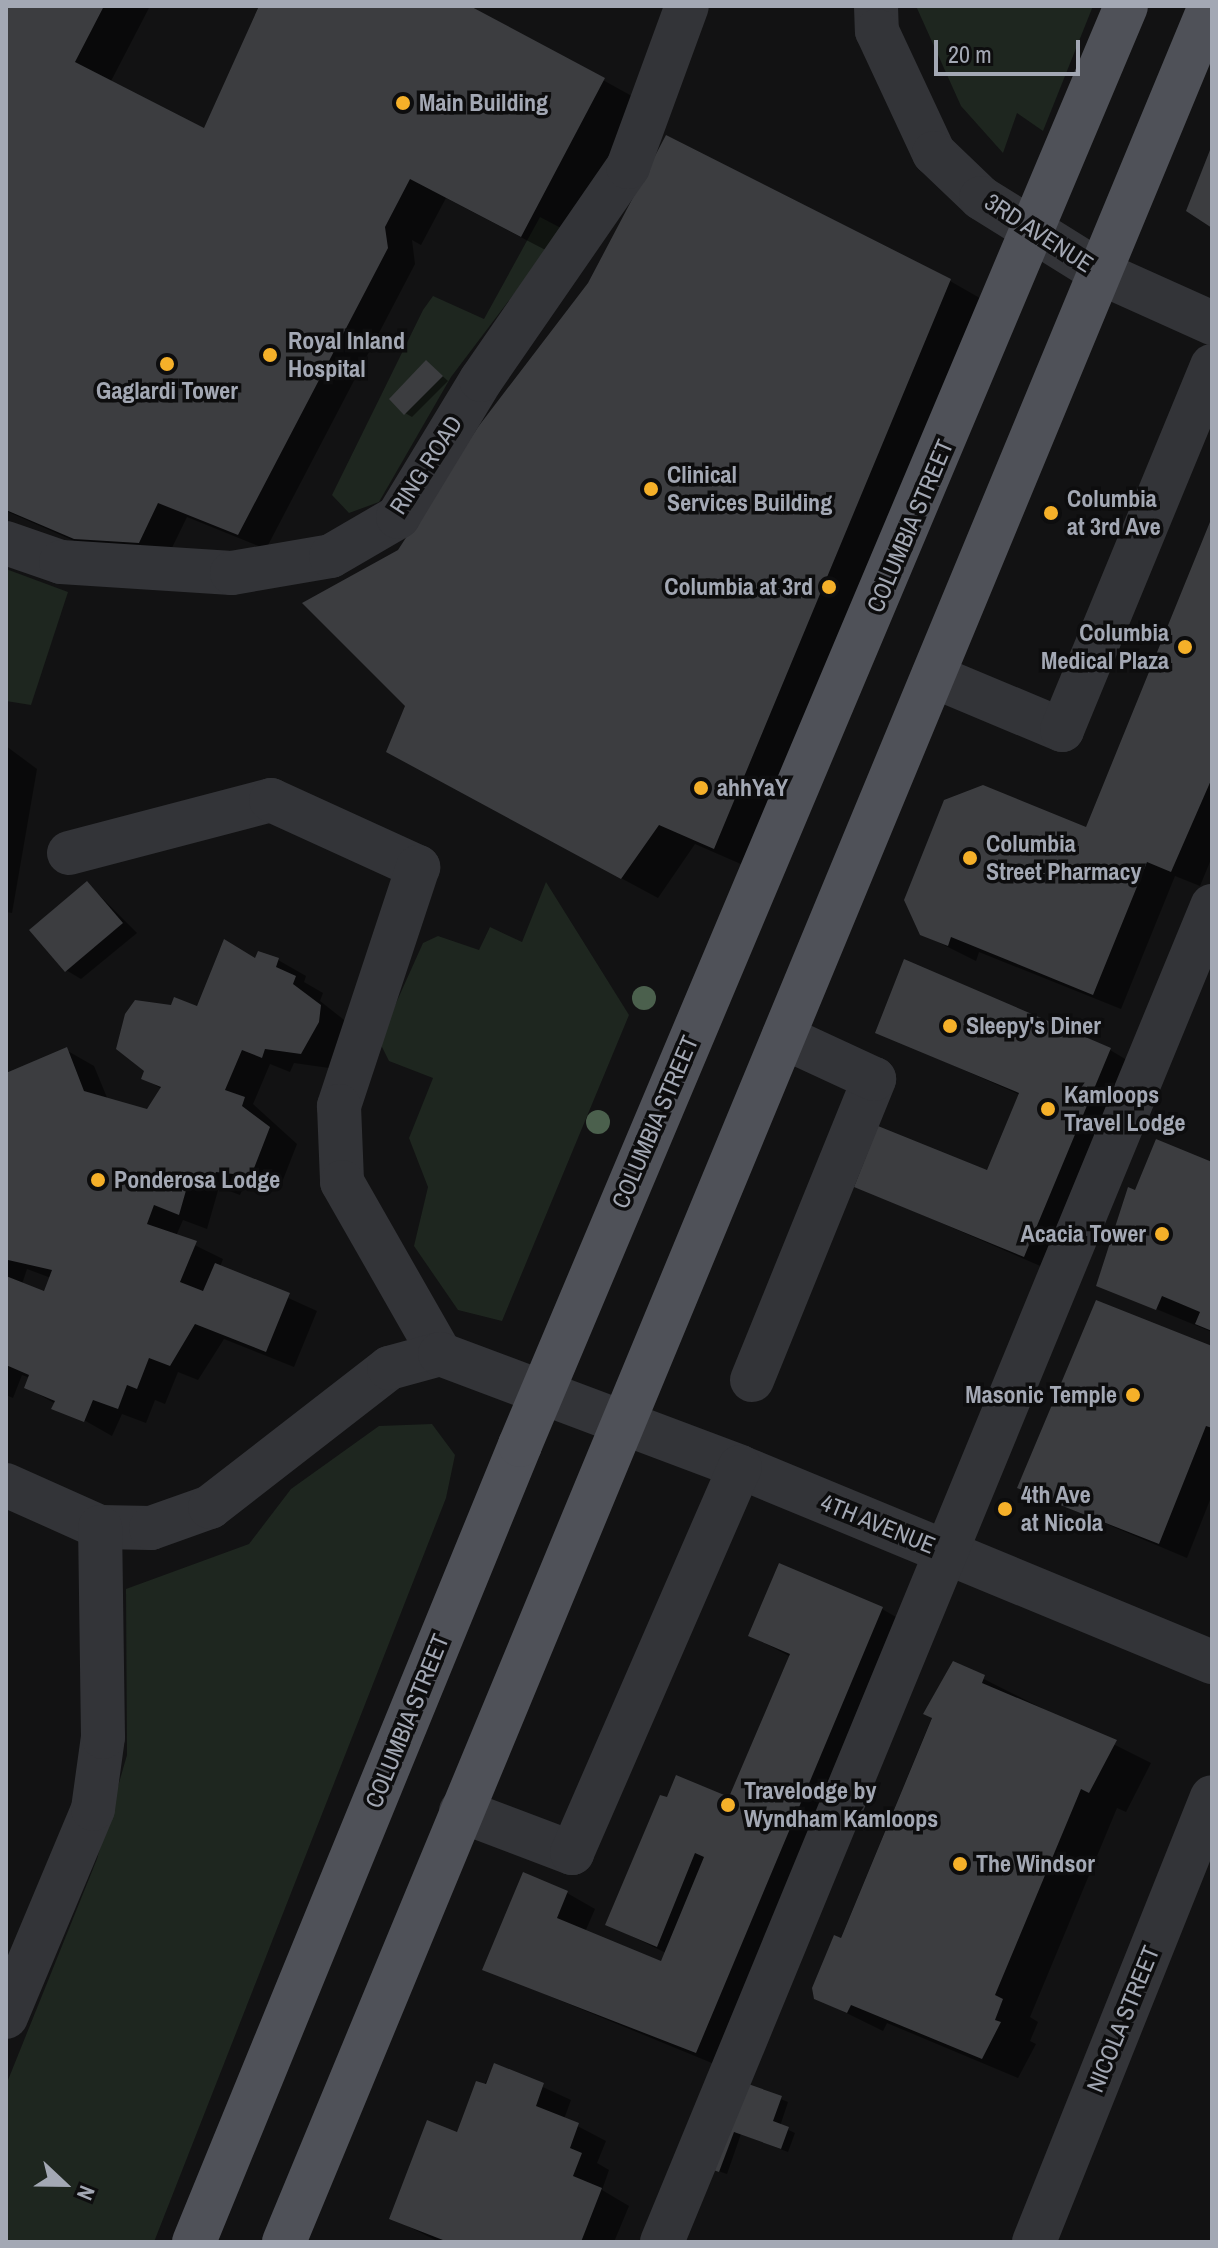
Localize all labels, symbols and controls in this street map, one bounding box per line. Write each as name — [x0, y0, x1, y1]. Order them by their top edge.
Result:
scale bar — [938, 24, 1084, 74]
text: 20 m — [948, 38, 992, 70]
place label: Main Building — [419, 89, 548, 117]
marker: Main Building — [394, 94, 412, 112]
street label: 3RD AVENUE — [979, 187, 1099, 279]
place label: Royal Inland Hospital — [288, 327, 405, 383]
marker: Royal Inland Hospital — [259, 344, 281, 366]
marker: Gaglardi Tower — [158, 355, 176, 373]
place label: Gaglardi Tower — [96, 377, 238, 405]
street label: RING ROAD — [384, 410, 468, 520]
street label: COLUMBIA STREET — [860, 435, 960, 617]
place label: Clinical Services Building — [667, 461, 832, 517]
marker: Clinical Services Building — [642, 480, 660, 498]
place label: Columbia at 3rd Ave — [1067, 485, 1161, 541]
marker: Columbia at 3rd Ave — [1042, 504, 1060, 522]
place label: Columbia at 3rd — [664, 573, 813, 601]
marker: Columbia at 3rd — [820, 578, 838, 596]
place label: Columbia Medical Plaza — [1041, 619, 1169, 675]
marker: Columbia Medical Plaza — [1176, 638, 1194, 656]
place label: ahhYaY — [717, 774, 788, 802]
marker: ahhYaY — [692, 779, 710, 797]
place label: Columbia Street Pharmacy — [986, 830, 1141, 886]
marker: Columbia Street Pharmacy — [961, 849, 979, 867]
place label: Sleepy's Diner — [966, 1012, 1101, 1040]
marker: Sleepy's Diner — [941, 1017, 959, 1035]
street label: COLUMBIA STREET — [605, 1031, 705, 1213]
place label: Kamloops Travel Lodge — [1064, 1081, 1185, 1137]
marker: Kamloops Travel Lodge — [1039, 1100, 1057, 1118]
place label: Ponderosa Lodge — [114, 1166, 280, 1194]
marker: Ponderosa Lodge — [89, 1171, 107, 1189]
place label: Acacia Tower — [1021, 1220, 1146, 1248]
marker: Acacia Tower — [1153, 1225, 1171, 1243]
place label: Masonic Temple — [965, 1381, 1117, 1409]
marker: Masonic Temple — [1124, 1386, 1142, 1404]
place label: 4th Ave at Nicola — [1021, 1481, 1103, 1537]
street label: 4TH AVENUE — [816, 1488, 940, 1560]
marker: 4th Ave at Nicola — [996, 1500, 1014, 1518]
street label: COLUMBIA STREET — [359, 1629, 455, 1813]
place label: Travelodge by Wyndham Kamloops — [744, 1777, 938, 1833]
marker: Travelodge by Wyndham Kamloops — [719, 1796, 737, 1814]
place label: The Windsor — [976, 1850, 1095, 1878]
marker: The Windsor — [951, 1855, 969, 1873]
street label: NICOLA STREET — [1080, 1941, 1166, 2097]
north arrow — [24, 2144, 104, 2224]
text: N — [70, 2181, 103, 2205]

